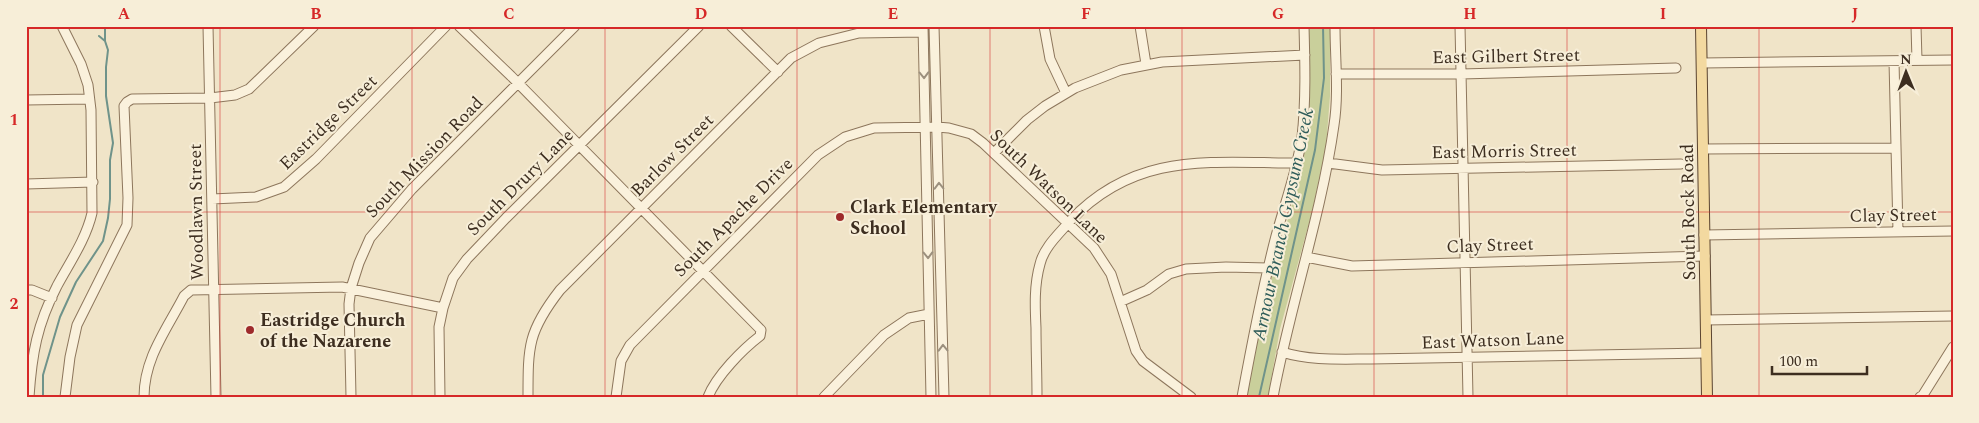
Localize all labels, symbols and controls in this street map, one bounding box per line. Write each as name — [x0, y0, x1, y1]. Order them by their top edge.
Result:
text: A — [118, 2, 131, 26]
text: B — [310, 2, 322, 26]
text: C — [503, 2, 515, 26]
text: D — [695, 2, 708, 26]
text: E — [888, 2, 898, 26]
text: F — [1081, 2, 1091, 26]
text: G — [1272, 2, 1284, 26]
text: H — [1463, 2, 1477, 26]
text: I — [1660, 2, 1666, 26]
text: J — [1852, 2, 1859, 26]
street label: East Gilbert Street — [1432, 42, 1580, 71]
north arrow — [1882, 48, 1932, 98]
text: N — [1900, 49, 1912, 70]
street label: Eastridge Street — [273, 68, 384, 176]
one-way arrow — [919, 72, 929, 79]
street label: South Mission Road — [359, 90, 490, 224]
water label: Armour Branch Gypsum Creek — [1244, 105, 1322, 344]
text: 1 — [10, 108, 18, 132]
street label: Barlow Street — [625, 108, 720, 203]
street label: South Drury Lane — [461, 123, 580, 242]
street label: South Watson Lane — [983, 123, 1114, 250]
street label: East Morris Street — [1431, 137, 1577, 166]
street label: Woodlawn Street — [182, 143, 211, 281]
street label: South Rock Road — [1674, 144, 1703, 280]
street label: South Apache Drive — [667, 151, 799, 283]
one-way arrow — [934, 181, 944, 189]
place label: Clark Elementary School — [850, 194, 998, 242]
street label: Clay Street — [1849, 201, 1937, 230]
marker: Clark Elementary School — [834, 211, 846, 223]
street label: Clay Street — [1446, 230, 1534, 261]
one-way arrow — [923, 252, 933, 259]
text: 2 — [10, 292, 19, 316]
place label: Eastridge Church of the Nazarene — [260, 307, 406, 355]
marker: Eastridge Church of the Nazarene — [244, 324, 256, 336]
street label: East Watson Lane — [1421, 325, 1565, 356]
scale bar — [1772, 343, 1866, 375]
one-way arrow — [938, 344, 948, 352]
text: 100 m — [1779, 350, 1818, 373]

